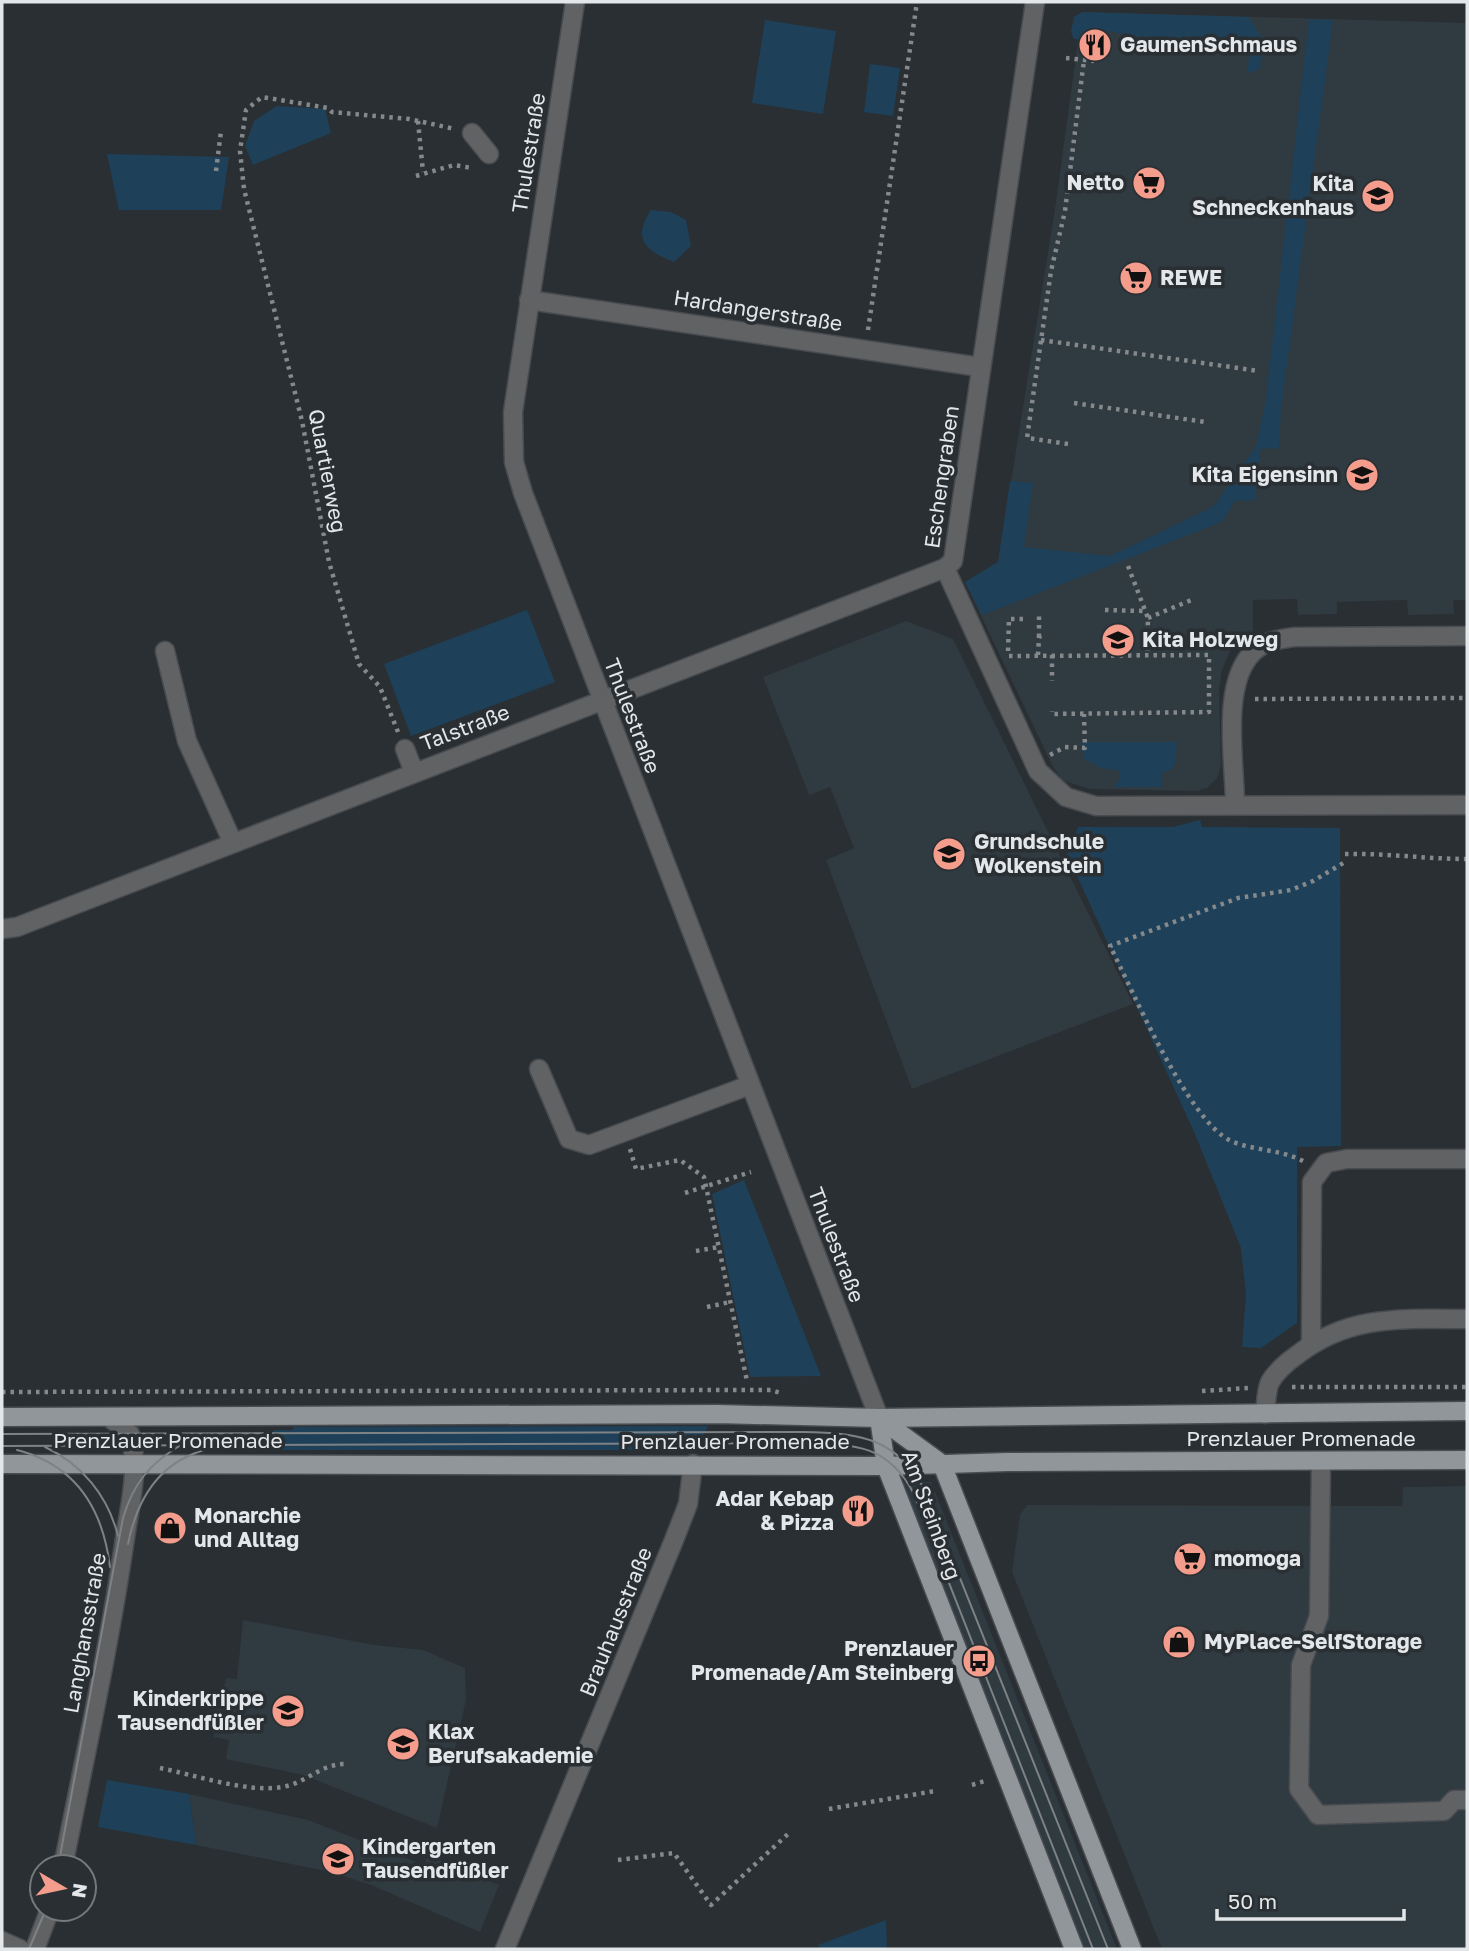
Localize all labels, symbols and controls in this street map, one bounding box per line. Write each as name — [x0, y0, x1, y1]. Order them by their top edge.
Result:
restaurant icon: GaumenSchmaus — [1076, 26, 1114, 64]
place label: GaumenSchmaus — [1120, 31, 1297, 57]
street label: Thulestraße — [506, 91, 550, 215]
supermarket icon: Netto — [1130, 164, 1168, 202]
place label: Netto — [1067, 169, 1124, 195]
place label: Kita Schneckenhaus — [1192, 170, 1354, 220]
school or university icon: Kita Schneckenhaus — [1359, 177, 1397, 215]
supermarket icon: REWE — [1117, 259, 1155, 297]
place label: REWE — [1160, 264, 1222, 290]
street label: Hardangerstraße — [672, 284, 844, 336]
street label: Eschengraben — [918, 404, 964, 550]
street label: Quartierweg — [303, 407, 353, 535]
school or university icon: Kita Eigensinn — [1343, 456, 1381, 494]
place label: Kita Eigensinn — [1191, 461, 1338, 487]
school or university icon: Kita Holzweg — [1099, 621, 1137, 659]
place label: Kita Holzweg — [1142, 626, 1278, 652]
street label: Thulestraße — [599, 654, 667, 777]
street label: Talstraße — [416, 698, 513, 756]
place label: Grundschule Wolkenstein — [974, 828, 1104, 878]
school or university icon: Grundschule Wolkenstein — [930, 835, 968, 873]
street label: Thulestraße — [803, 1183, 871, 1306]
street label: Prenzlauer Promenade — [1186, 1425, 1416, 1451]
street label: Prenzlauer Promenade — [53, 1427, 283, 1453]
street label: Prenzlauer Promenade — [620, 1428, 850, 1454]
street label: Am Steinberg — [896, 1446, 967, 1583]
place label: Adar Kebap & Pizza — [716, 1485, 834, 1535]
restaurant icon: Adar Kebap & Pizza — [839, 1492, 877, 1530]
place label: Monarchie und Alltag — [194, 1502, 301, 1552]
shop icon: Monarchie und Alltag — [151, 1509, 189, 1547]
supermarket icon: momoga — [1171, 1540, 1209, 1578]
street label: Brauhausstraße — [573, 1543, 657, 1700]
place label: momoga — [1214, 1545, 1301, 1571]
street label: Langhansstraße — [57, 1551, 111, 1715]
shop icon: MyPlace-SelfStorage — [1160, 1623, 1198, 1661]
place label: MyPlace-SelfStorage — [1204, 1628, 1422, 1654]
place label: Prenzlauer Promenade/Am Steinberg — [691, 1635, 954, 1685]
bus stop icon: Prenzlauer Promenade/Am Steinberg — [960, 1642, 998, 1680]
place label: Kinderkrippe Tausendfüßler — [117, 1685, 264, 1735]
school or university icon: Kinderkrippe Tausendfüßler — [269, 1692, 307, 1730]
place label: Klax Berufsakademie — [428, 1718, 593, 1768]
school or university icon: Klax Berufsakademie — [384, 1725, 422, 1763]
place label: Kindergarten Tausendfüßler — [362, 1833, 509, 1883]
school or university icon: Kindergarten Tausendfüßler — [319, 1840, 357, 1878]
north arrow — [28, 1853, 98, 1923]
scale bar — [1217, 1878, 1404, 1922]
text: N — [68, 1882, 93, 1900]
text: 50 m — [1228, 1888, 1277, 1914]

